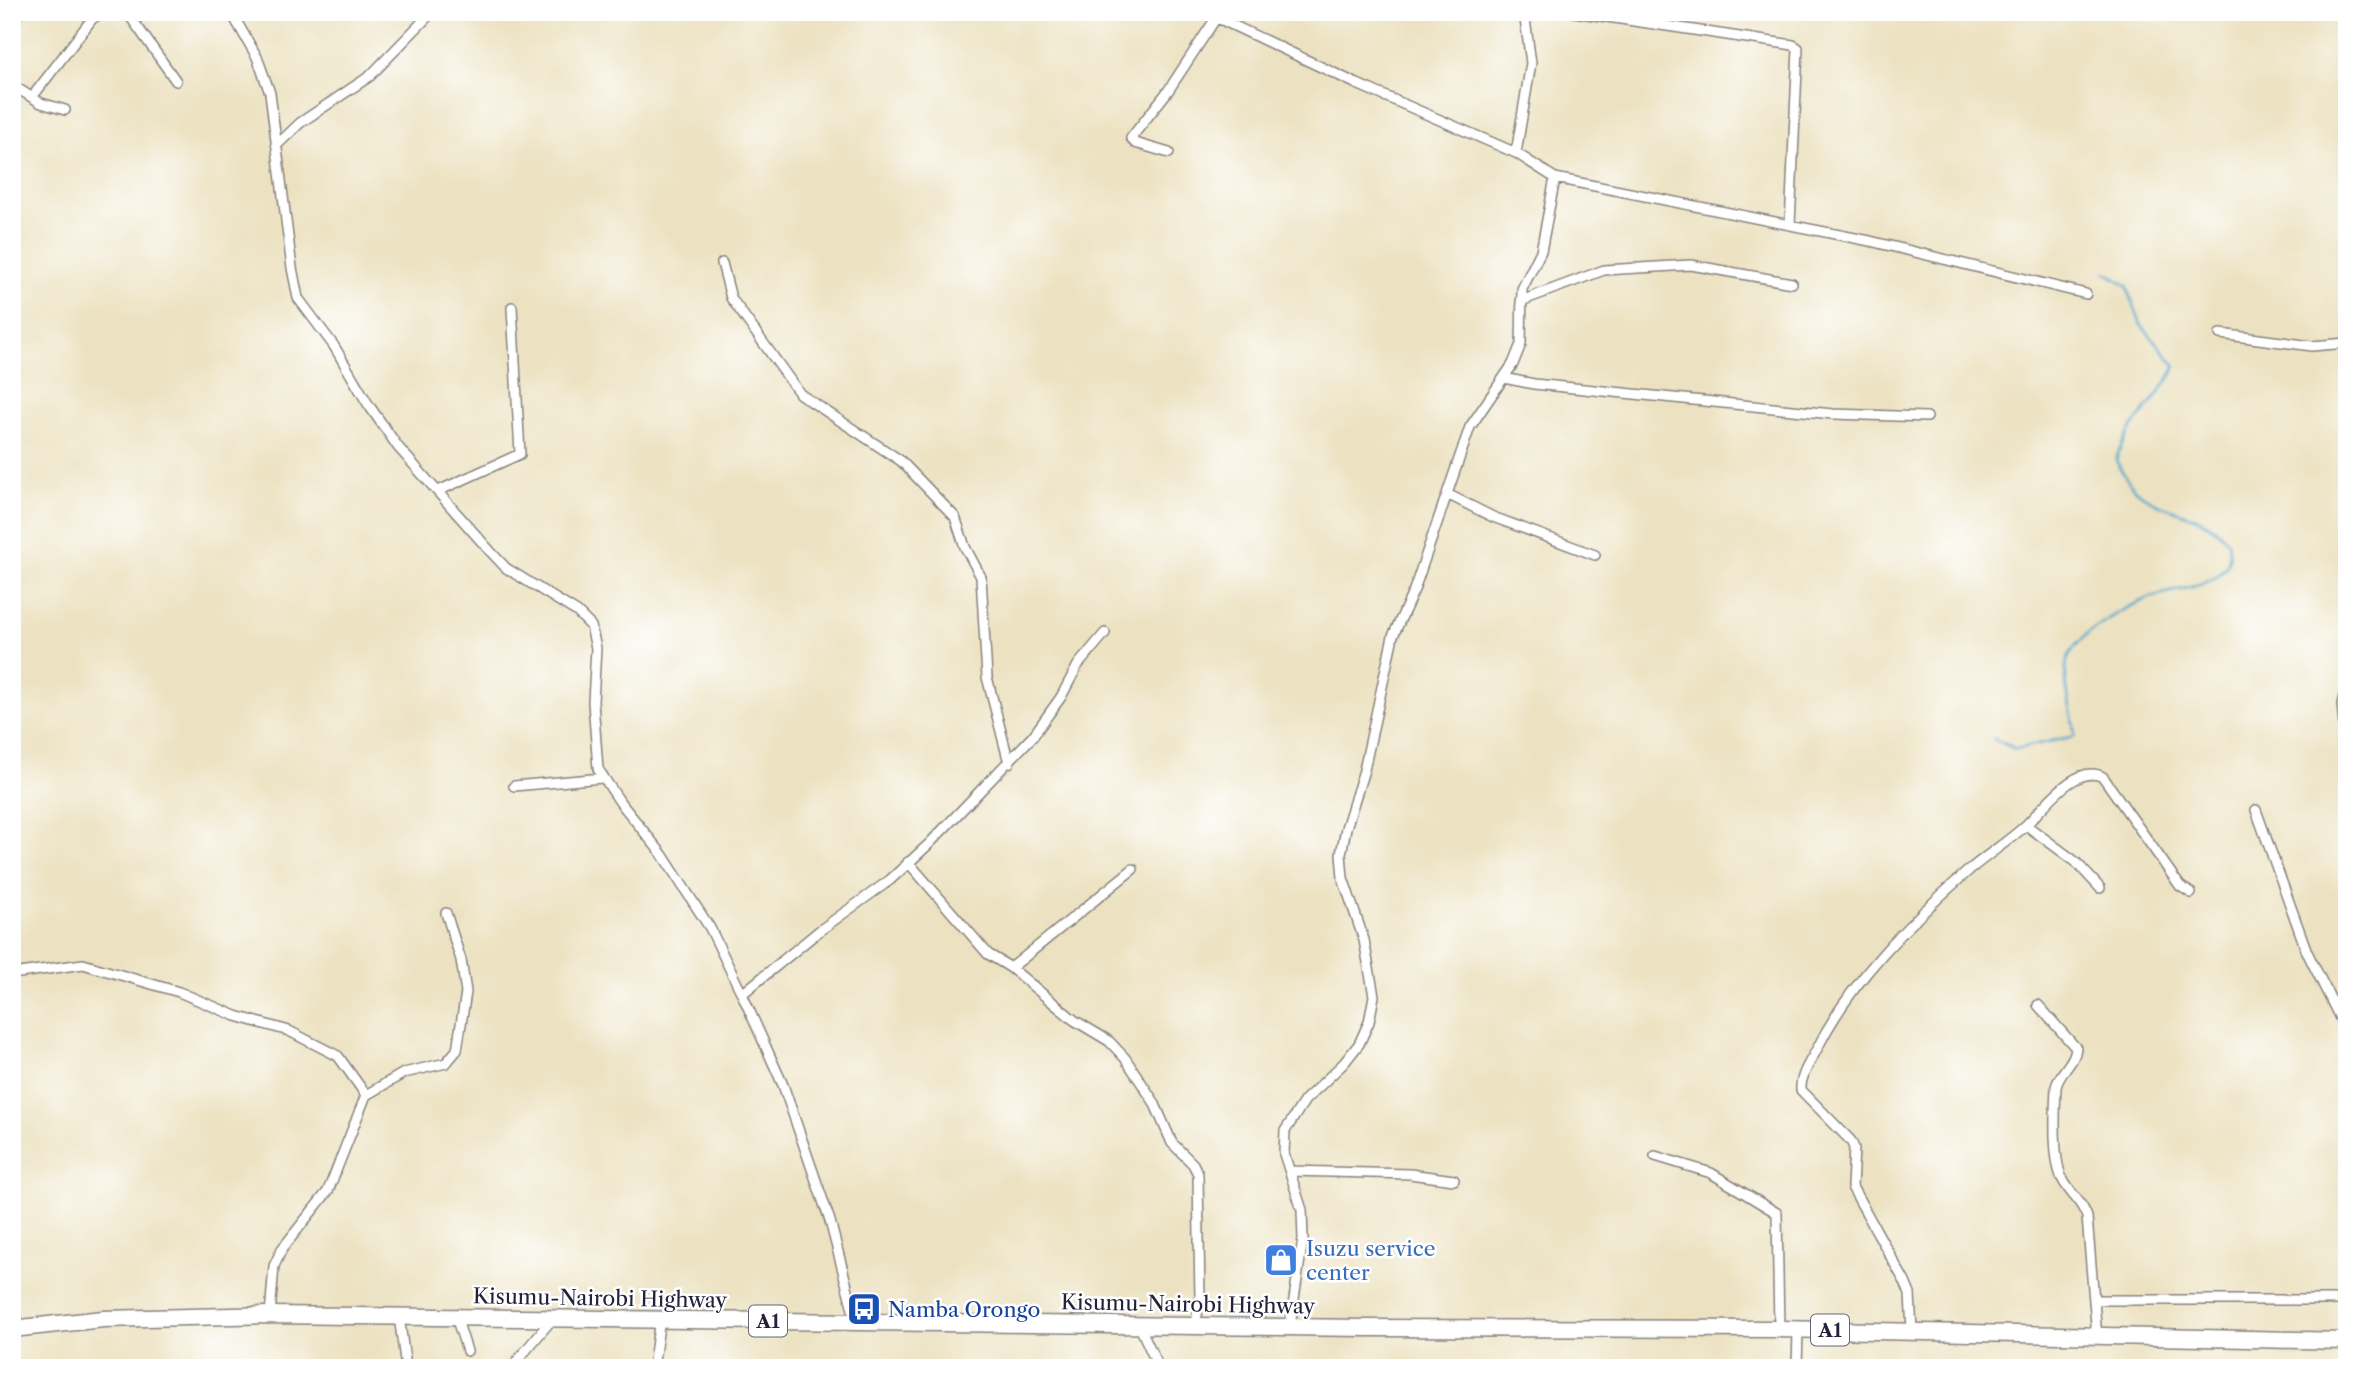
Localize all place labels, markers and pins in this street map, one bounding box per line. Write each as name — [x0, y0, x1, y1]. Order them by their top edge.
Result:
place label: Isuzu service center — [1306, 1236, 1436, 1285]
shop icon: Isuzu service center — [1262, 1241, 1300, 1279]
bus stop icon: Namba Orongo — [845, 1290, 883, 1328]
place label: Namba Orongo — [888, 1297, 1040, 1322]

